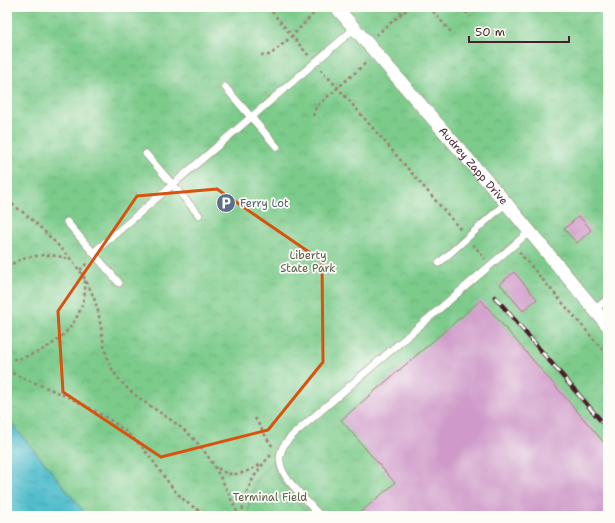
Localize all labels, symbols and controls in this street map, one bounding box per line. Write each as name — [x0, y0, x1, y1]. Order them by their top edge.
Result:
scale bar — [469, 18, 569, 44]
text: 50 m — [475, 24, 505, 40]
street label: Audrey Zapp Drive — [435, 124, 511, 208]
parking icon: Ferry Lot — [215, 192, 237, 214]
place label: Ferry Lot — [240, 196, 289, 211]
park label: Liberty State Park — [280, 248, 336, 276]
park label: Terminal Field — [233, 490, 307, 505]

